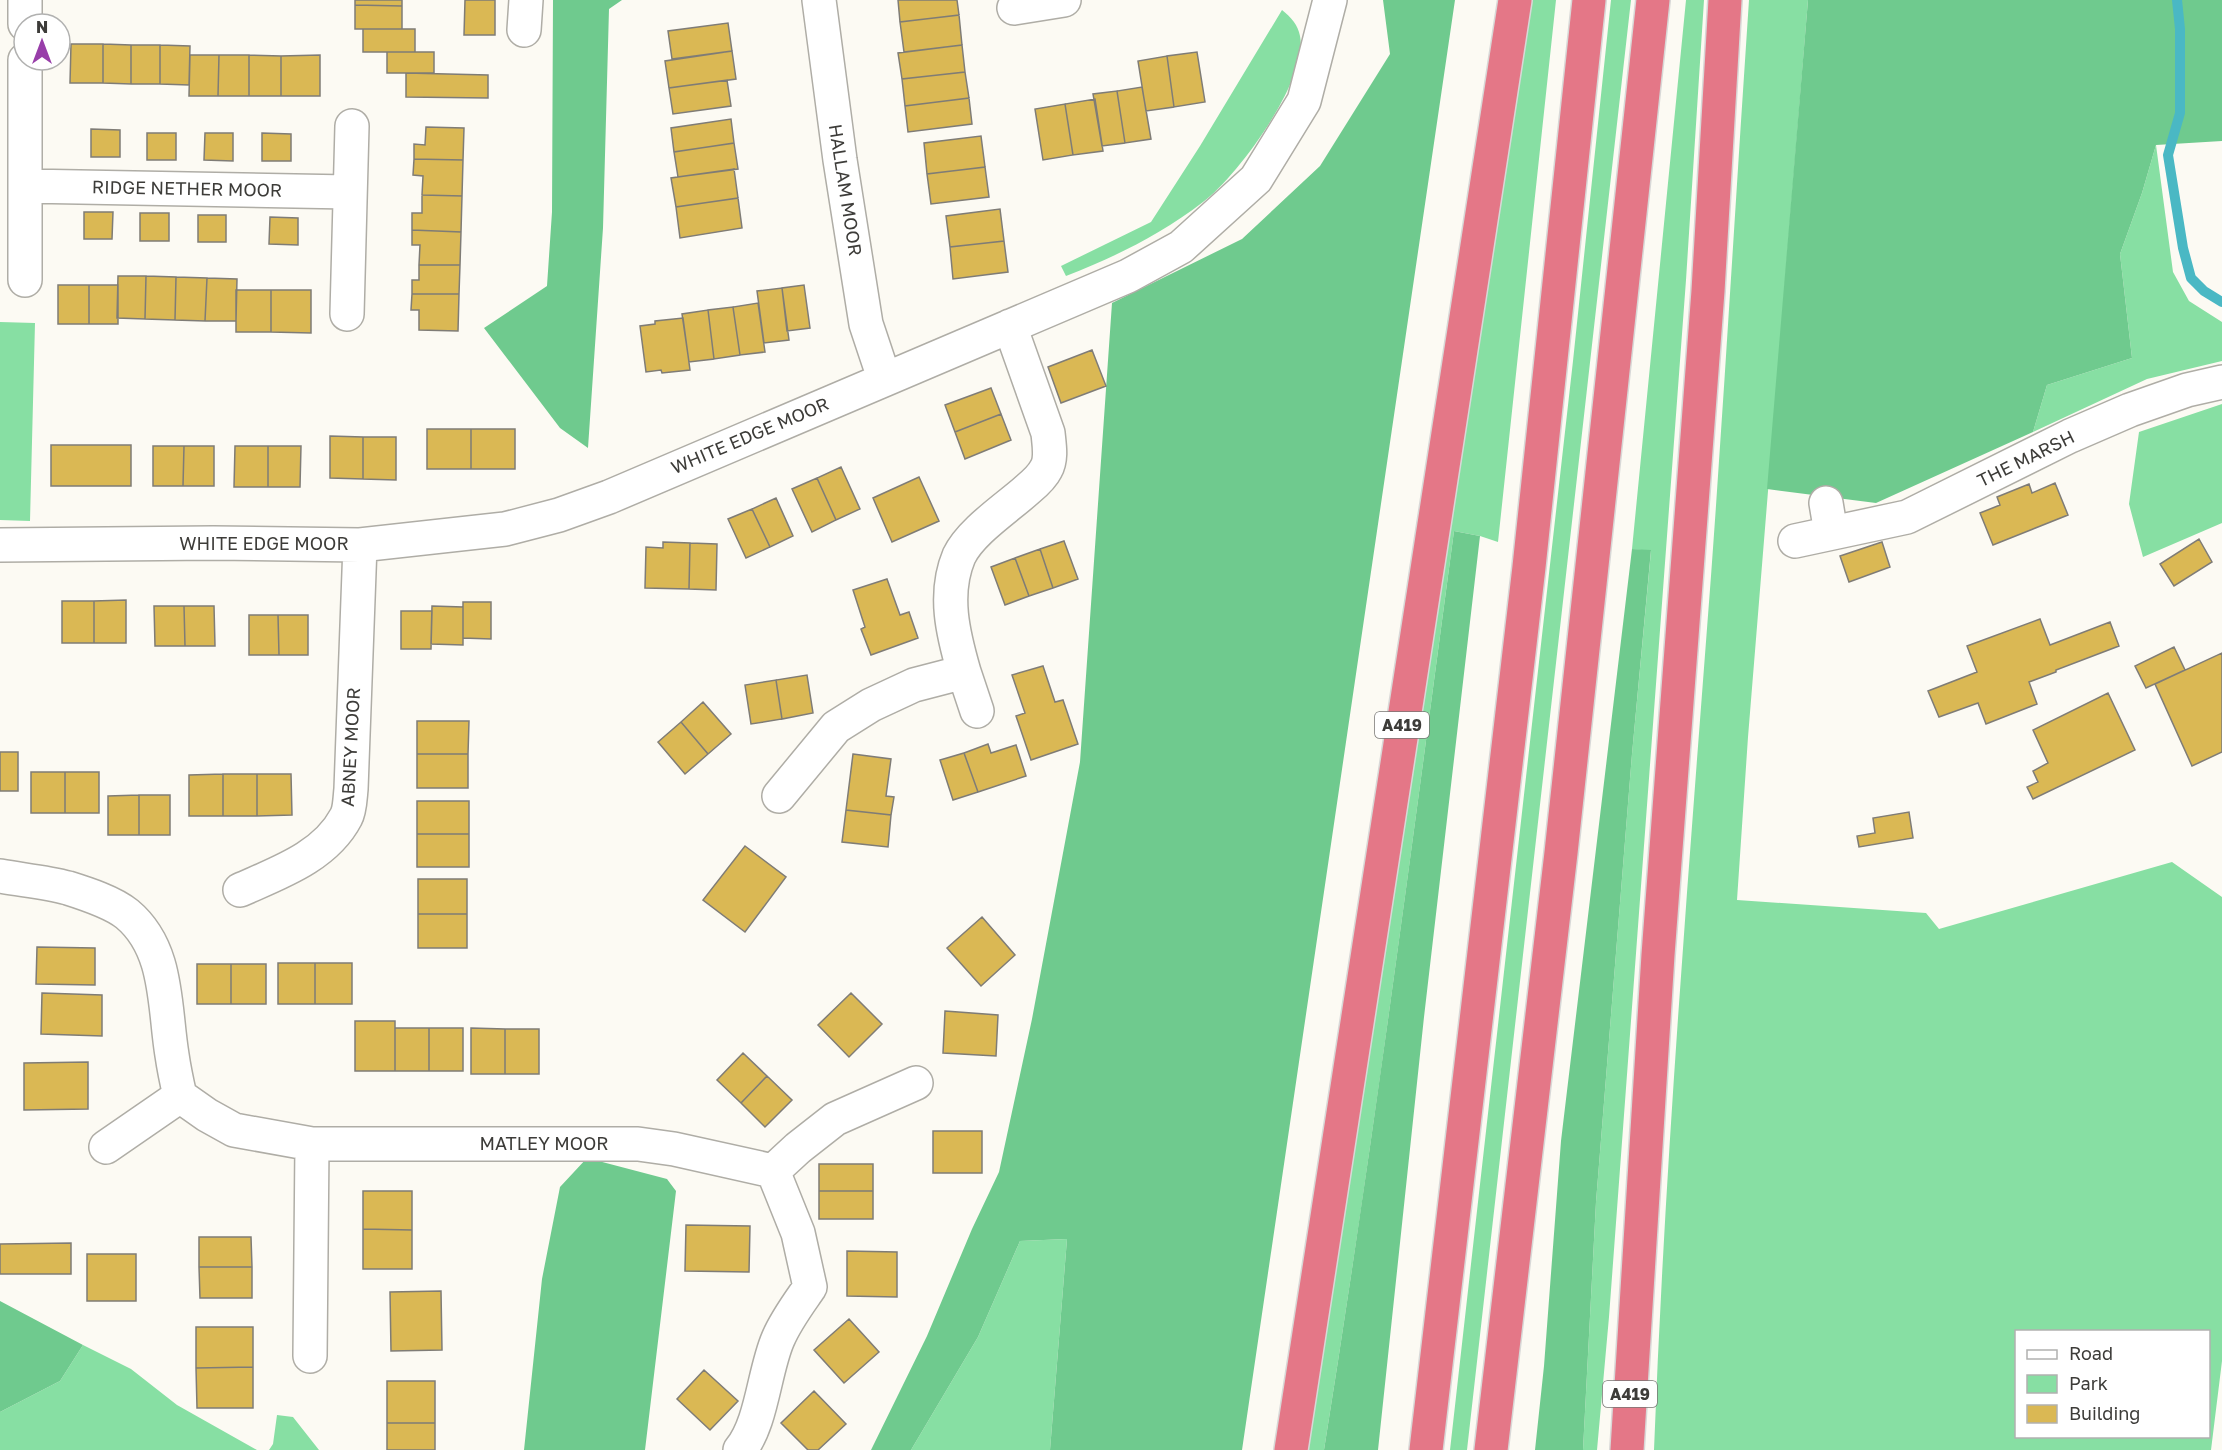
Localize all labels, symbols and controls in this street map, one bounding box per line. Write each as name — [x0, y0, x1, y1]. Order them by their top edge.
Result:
north arrow — [12, 12, 72, 72]
text: N — [36, 17, 48, 37]
street label: HALLAM MOOR — [825, 122, 867, 257]
street label: RIDGE NETHER MOOR — [92, 175, 282, 201]
street label: WHITE EDGE MOOR — [667, 392, 832, 478]
street label: THE MARSH — [1973, 425, 2078, 491]
street label: WHITE EDGE MOOR — [179, 532, 349, 554]
street label: ABNEY MOOR — [336, 687, 364, 807]
road number: A419 — [1375, 712, 1429, 738]
street label: MATLEY MOOR — [479, 1132, 609, 1154]
legend — [2015, 1330, 2210, 1438]
text: Road — [2069, 1342, 2113, 1364]
text: Park — [2069, 1372, 2108, 1394]
road number: A419 — [1603, 1381, 1657, 1407]
text: Building — [2069, 1402, 2140, 1424]

